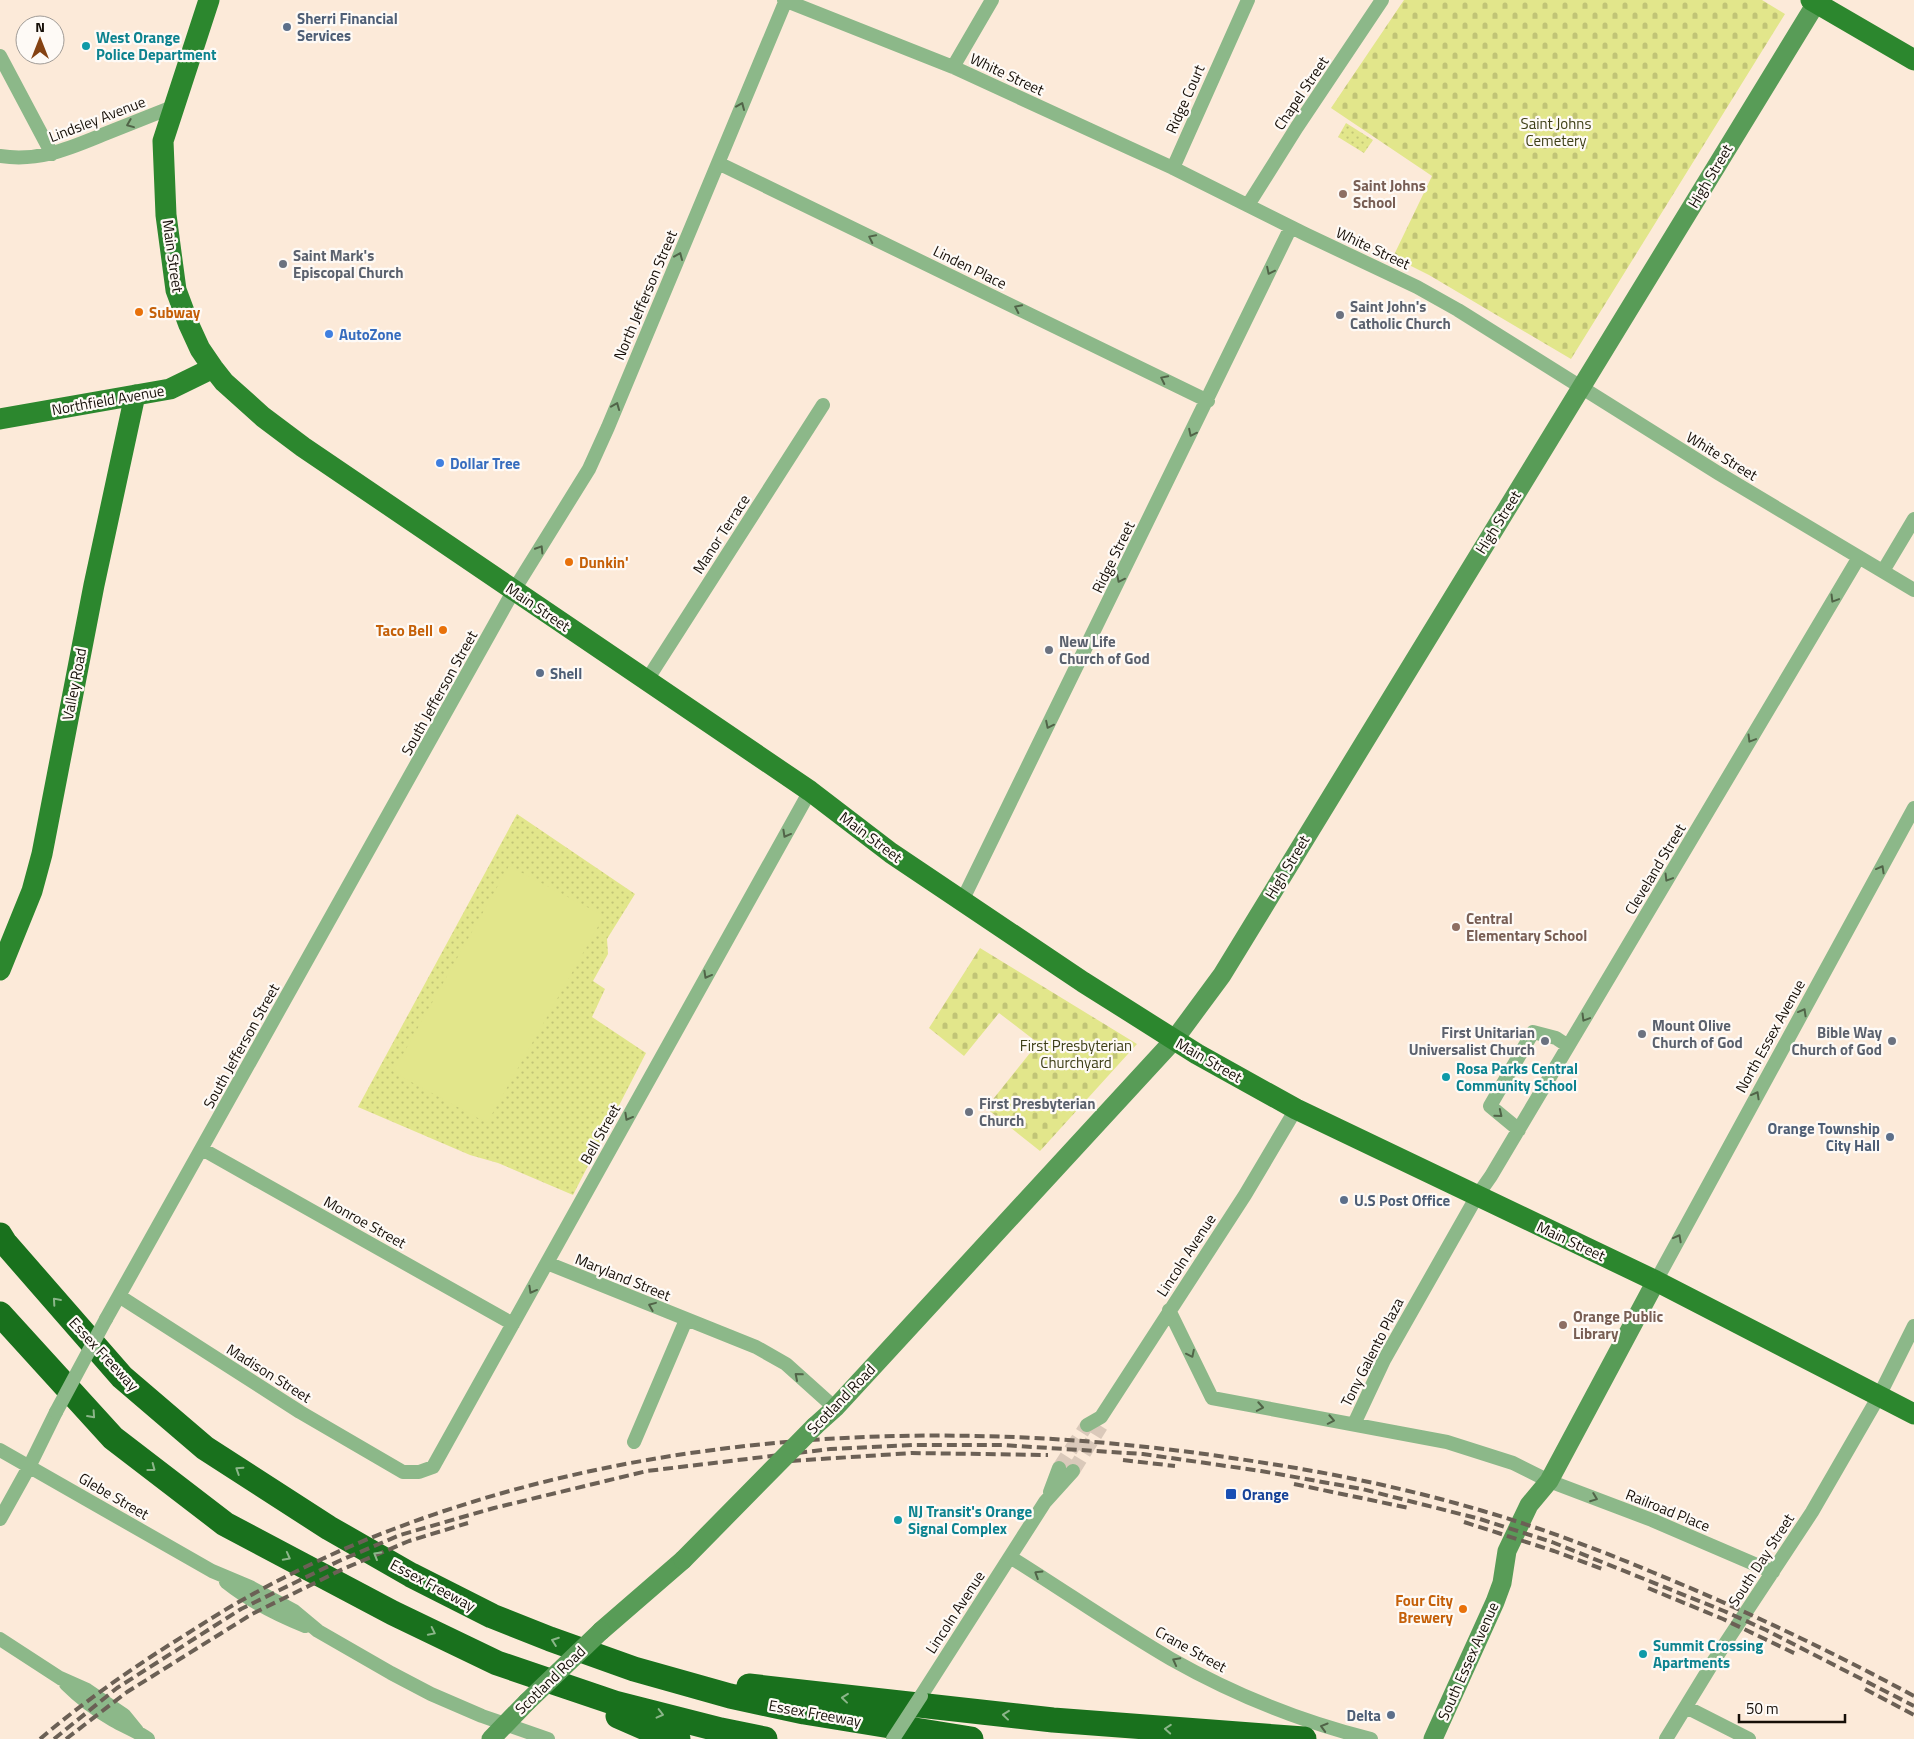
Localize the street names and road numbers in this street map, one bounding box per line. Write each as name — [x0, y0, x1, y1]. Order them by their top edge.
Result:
street label: White Street — [966, 47, 1049, 102]
street label: Chapel Street — [1268, 51, 1335, 135]
street label: Ridge Court — [1160, 60, 1211, 137]
street label: Lindsley Avenue — [45, 90, 149, 148]
street label: High Street — [1682, 139, 1739, 212]
street label: Main Street — [157, 218, 190, 295]
street label: White Street — [1332, 221, 1415, 276]
street label: North Jefferson Street — [607, 226, 683, 364]
street label: Linden Place — [929, 239, 1011, 295]
street label: Northfield Avenue — [50, 379, 166, 421]
street label: White Street — [1682, 426, 1763, 487]
street label: High Street — [1469, 485, 1527, 558]
street label: Manor Terrace — [687, 490, 755, 578]
street label: Ridge Street — [1086, 516, 1141, 597]
street label: Main Street — [501, 577, 575, 637]
street label: South Jefferson Street — [395, 626, 483, 760]
street label: Valley Road — [56, 646, 92, 722]
street label: Main Street — [835, 806, 908, 869]
street label: Cleveland Street — [1619, 818, 1692, 919]
street label: High Street — [1259, 830, 1316, 903]
street label: North Essex Avenue — [1729, 975, 1811, 1097]
street label: South Jefferson Street — [197, 979, 285, 1113]
street label: Main Street — [1171, 1032, 1247, 1089]
street label: Bell Street — [574, 1099, 626, 1168]
street label: Monroe Street — [320, 1190, 411, 1254]
street label: Lincoln Avenue — [1151, 1209, 1221, 1301]
street label: Main Street — [1533, 1215, 1610, 1267]
street label: Maryland Street — [572, 1247, 675, 1307]
street label: Tony Galento Plaza — [1335, 1293, 1410, 1410]
street label: Essex Freeway — [64, 1312, 144, 1396]
street label: Madison Street — [222, 1338, 317, 1409]
street label: Scotland Road — [801, 1358, 881, 1440]
street label: Glebe Street — [75, 1467, 154, 1526]
street label: Railroad Place — [1622, 1483, 1714, 1537]
street label: South Day Street — [1722, 1508, 1800, 1611]
street label: Essex Freeway — [386, 1553, 480, 1617]
street label: Lincoln Avenue — [920, 1566, 990, 1658]
street label: South Essex Avenue — [1432, 1598, 1504, 1724]
street label: Crane Street — [1151, 1620, 1232, 1678]
street label: Scotland Road — [509, 1640, 591, 1720]
street label: Essex Freeway — [767, 1694, 863, 1732]

